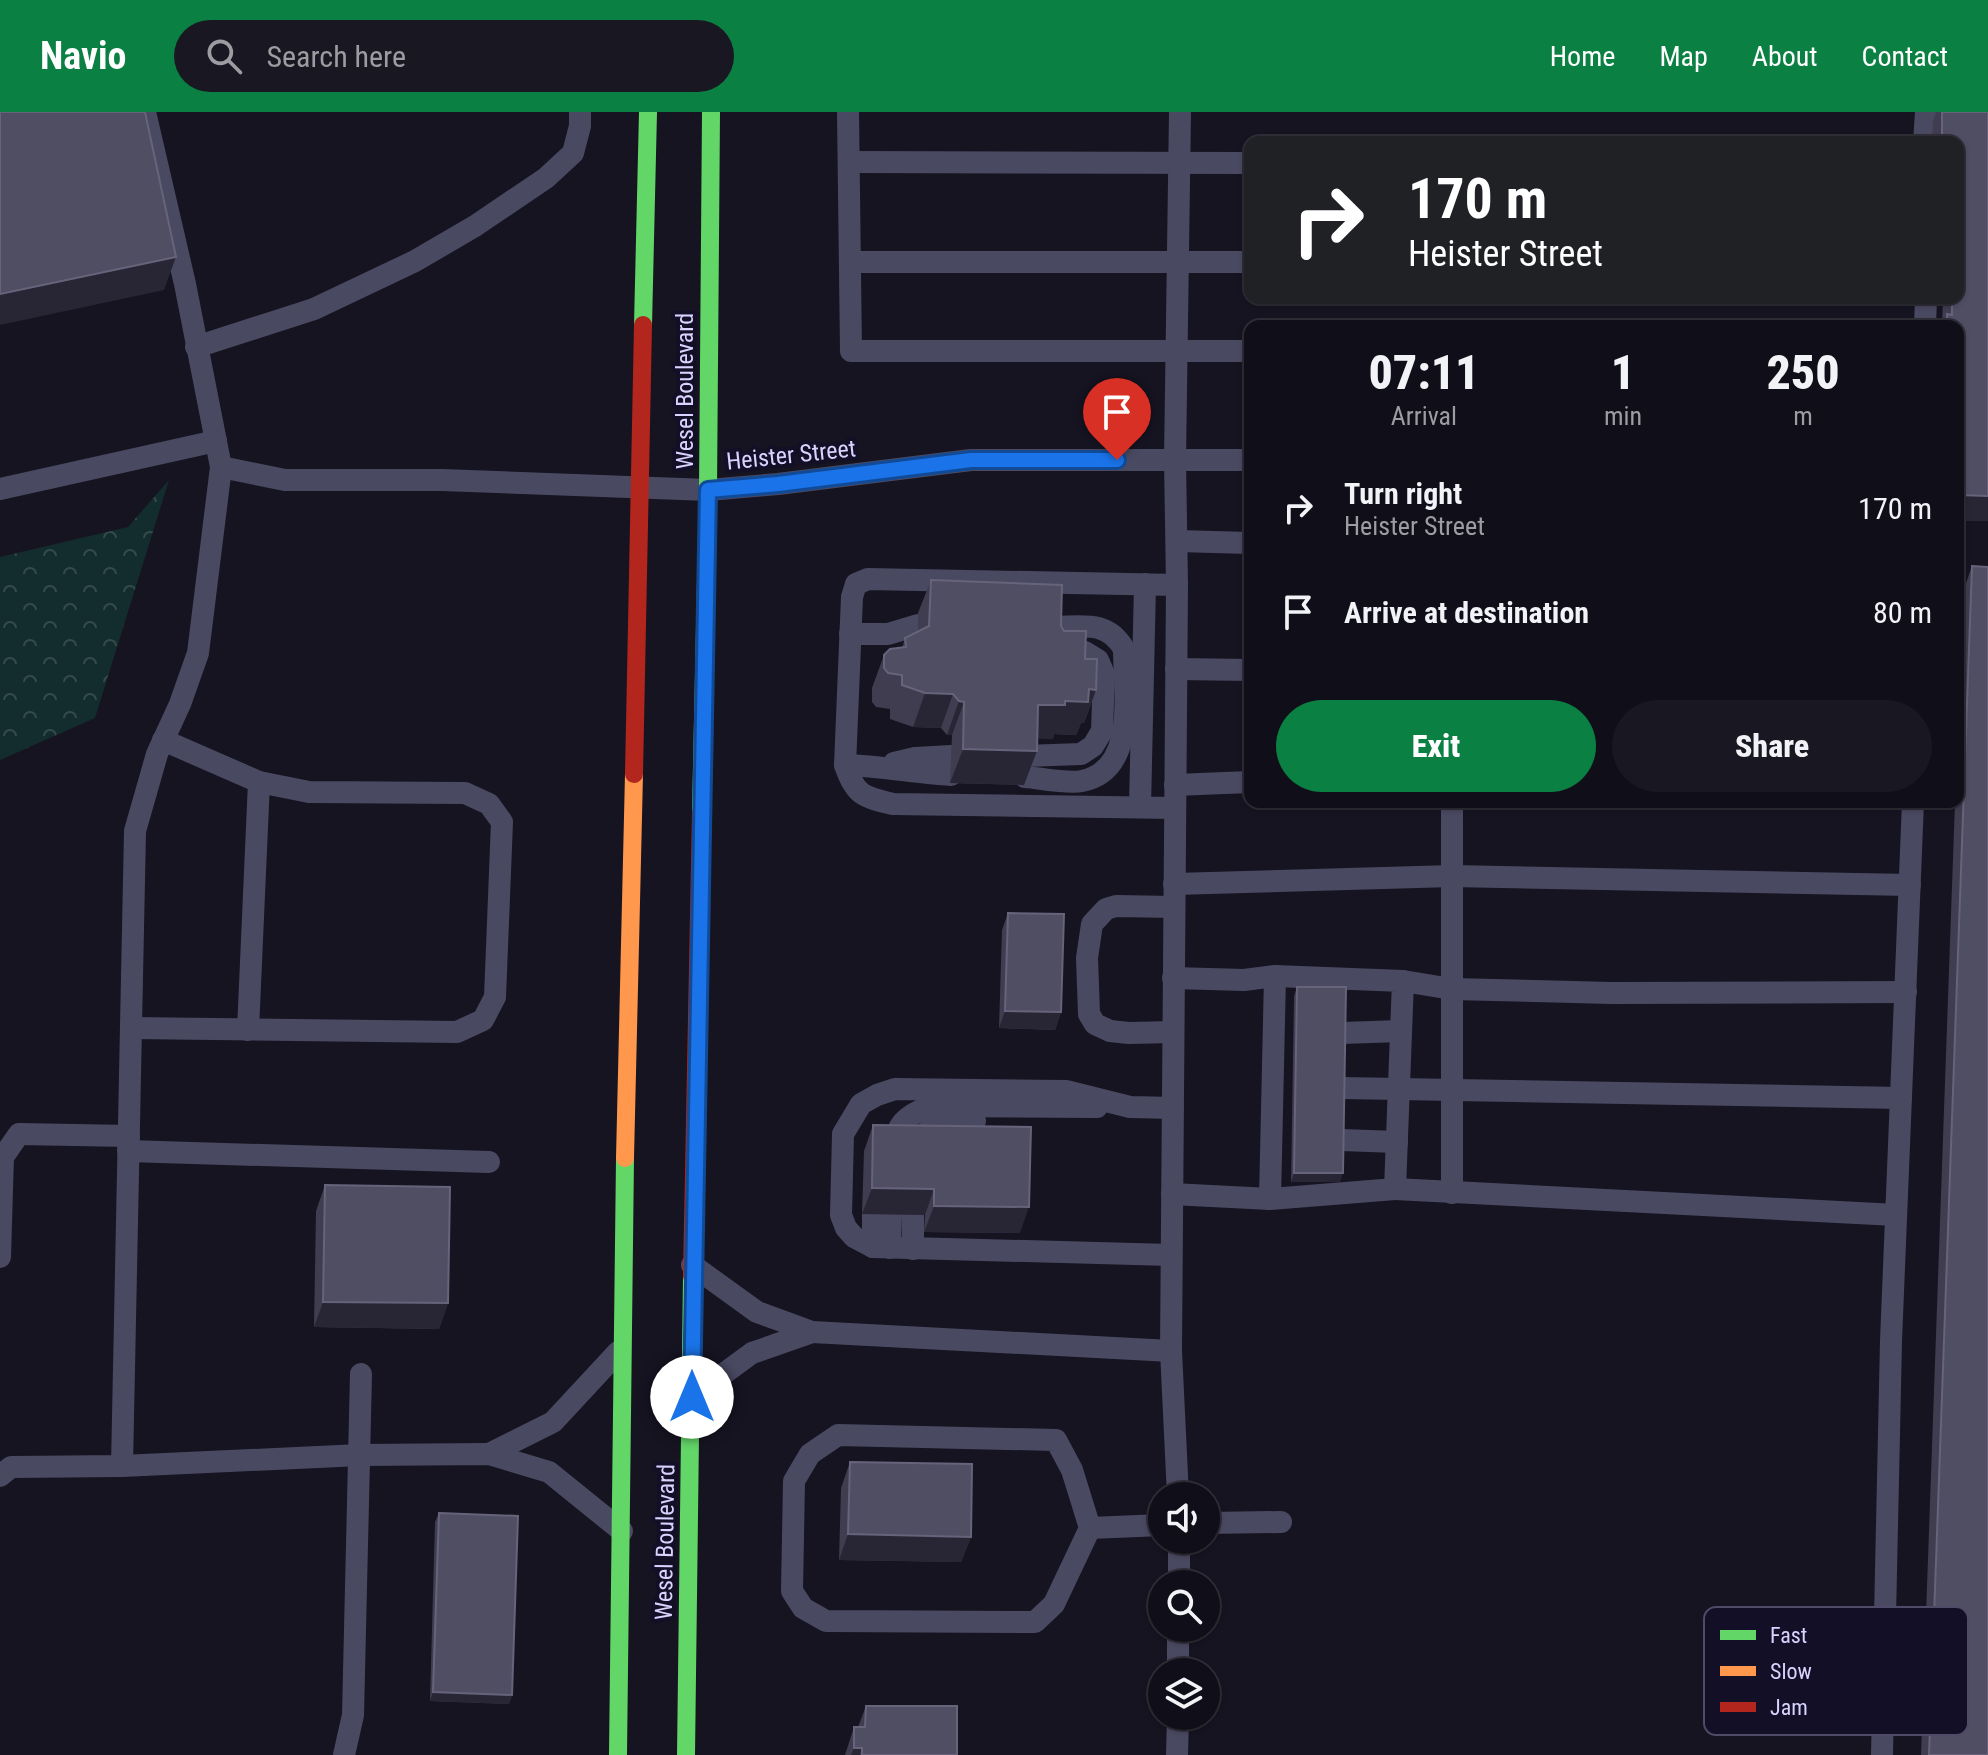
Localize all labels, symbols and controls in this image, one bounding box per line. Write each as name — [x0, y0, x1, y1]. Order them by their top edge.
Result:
search box — [174, 20, 734, 92]
text: Navio — [40, 34, 126, 78]
icon: search — [202, 34, 246, 78]
text: Search here — [266, 39, 406, 74]
text: Home — [1550, 40, 1615, 73]
text: Map — [1659, 40, 1708, 73]
text: About — [1752, 40, 1818, 73]
text: Contact — [1862, 40, 1948, 73]
text: 170 m — [1408, 166, 1547, 232]
icon: right — [1276, 168, 1380, 272]
text: Heister Street — [1408, 233, 1603, 275]
street label: Wesel Boulevard — [671, 313, 699, 469]
text: 07:11 — [1368, 344, 1480, 401]
text: 1 — [1611, 344, 1635, 401]
text: 250 — [1766, 344, 1840, 401]
pin — [1083, 378, 1151, 460]
icon: arrive — [1095, 390, 1139, 434]
text: Arrival — [1391, 401, 1457, 431]
text: min — [1604, 401, 1642, 431]
text: m — [1793, 401, 1813, 431]
street label: Heister Street — [725, 434, 857, 476]
text: Turn right — [1344, 476, 1462, 511]
icon: right — [1276, 486, 1320, 530]
text: 170 m — [1858, 491, 1932, 526]
text: Heister Street — [1344, 511, 1485, 541]
icon: arrive — [1276, 590, 1320, 634]
text: Arrive at destination — [1344, 595, 1589, 630]
text: 80 m — [1873, 595, 1932, 630]
button: Exit — [1276, 700, 1596, 792]
button: Share — [1612, 700, 1932, 792]
position arrow — [650, 1355, 734, 1439]
street label: Wesel Boulevard — [650, 1464, 680, 1620]
map controls — [1148, 1482, 1220, 1730]
button: sound — [1148, 1482, 1220, 1554]
button: search — [1148, 1570, 1220, 1642]
legend — [1704, 1607, 1968, 1735]
text: Fast — [1770, 1623, 1807, 1648]
button: layers — [1148, 1658, 1220, 1730]
text: Slow — [1770, 1659, 1812, 1684]
text: Jam — [1770, 1695, 1808, 1720]

